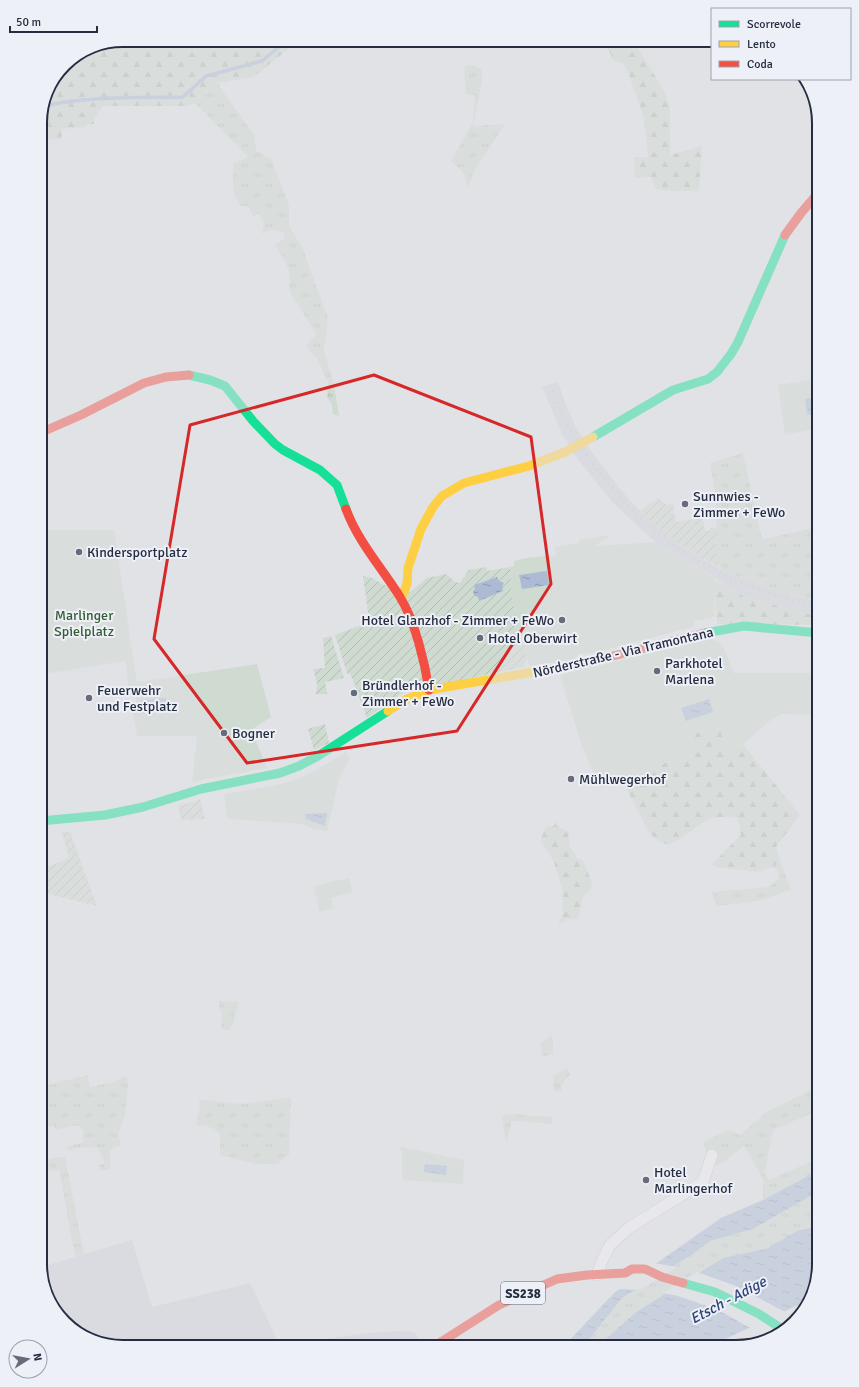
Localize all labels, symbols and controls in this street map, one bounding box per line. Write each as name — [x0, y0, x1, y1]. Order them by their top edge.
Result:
scale bar — [10, 8, 97, 34]
legend — [711, 8, 851, 80]
text: 50 m — [16, 15, 41, 30]
text: Scorrevole — [747, 17, 801, 32]
text: Lento — [747, 37, 776, 52]
text: Coda — [747, 57, 773, 72]
place label: Sunnwies - Zimmer + FeWo — [693, 488, 785, 521]
marker: Sunnwies - Zimmer + FeWo — [680, 499, 690, 509]
place label: Kindersportplatz — [87, 544, 187, 561]
marker: Kindersportplatz — [74, 547, 84, 557]
park label: Marlinger Spielplatz — [54, 607, 114, 640]
place label: Hotel Glanzhof - Zimmer + FeWo — [361, 612, 554, 629]
marker: Hotel Glanzhof - Zimmer + FeWo — [557, 615, 567, 625]
street label: Nörderstraße - Via Tramontana — [531, 623, 715, 682]
place label: Hotel Oberwirt — [488, 630, 577, 647]
marker: Hotel Oberwirt — [475, 633, 485, 643]
place label: Parkhotel Marlena — [665, 655, 723, 688]
marker: Parkhotel Marlena — [652, 666, 662, 676]
place label: Bründlerhof - Zimmer + FeWo — [362, 677, 454, 710]
place label: Feuerwehr und Festplatz — [97, 682, 178, 715]
marker: Bründlerhof - Zimmer + FeWo — [349, 688, 359, 698]
marker: Feuerwehr und Festplatz — [84, 693, 94, 703]
place label: Bogner — [232, 725, 276, 742]
marker: Bogner — [219, 728, 229, 738]
place label: Mühlwegerhof — [579, 771, 667, 788]
marker: Mühlwegerhof — [566, 774, 576, 784]
place label: Hotel Marlingerhof — [654, 1164, 733, 1197]
marker: Hotel Marlingerhof — [641, 1175, 651, 1185]
water label: Etsch - Adige — [687, 1272, 770, 1328]
road number: SS238 — [501, 1282, 545, 1304]
north arrow — [8, 1339, 48, 1379]
text: N — [30, 1352, 44, 1362]

